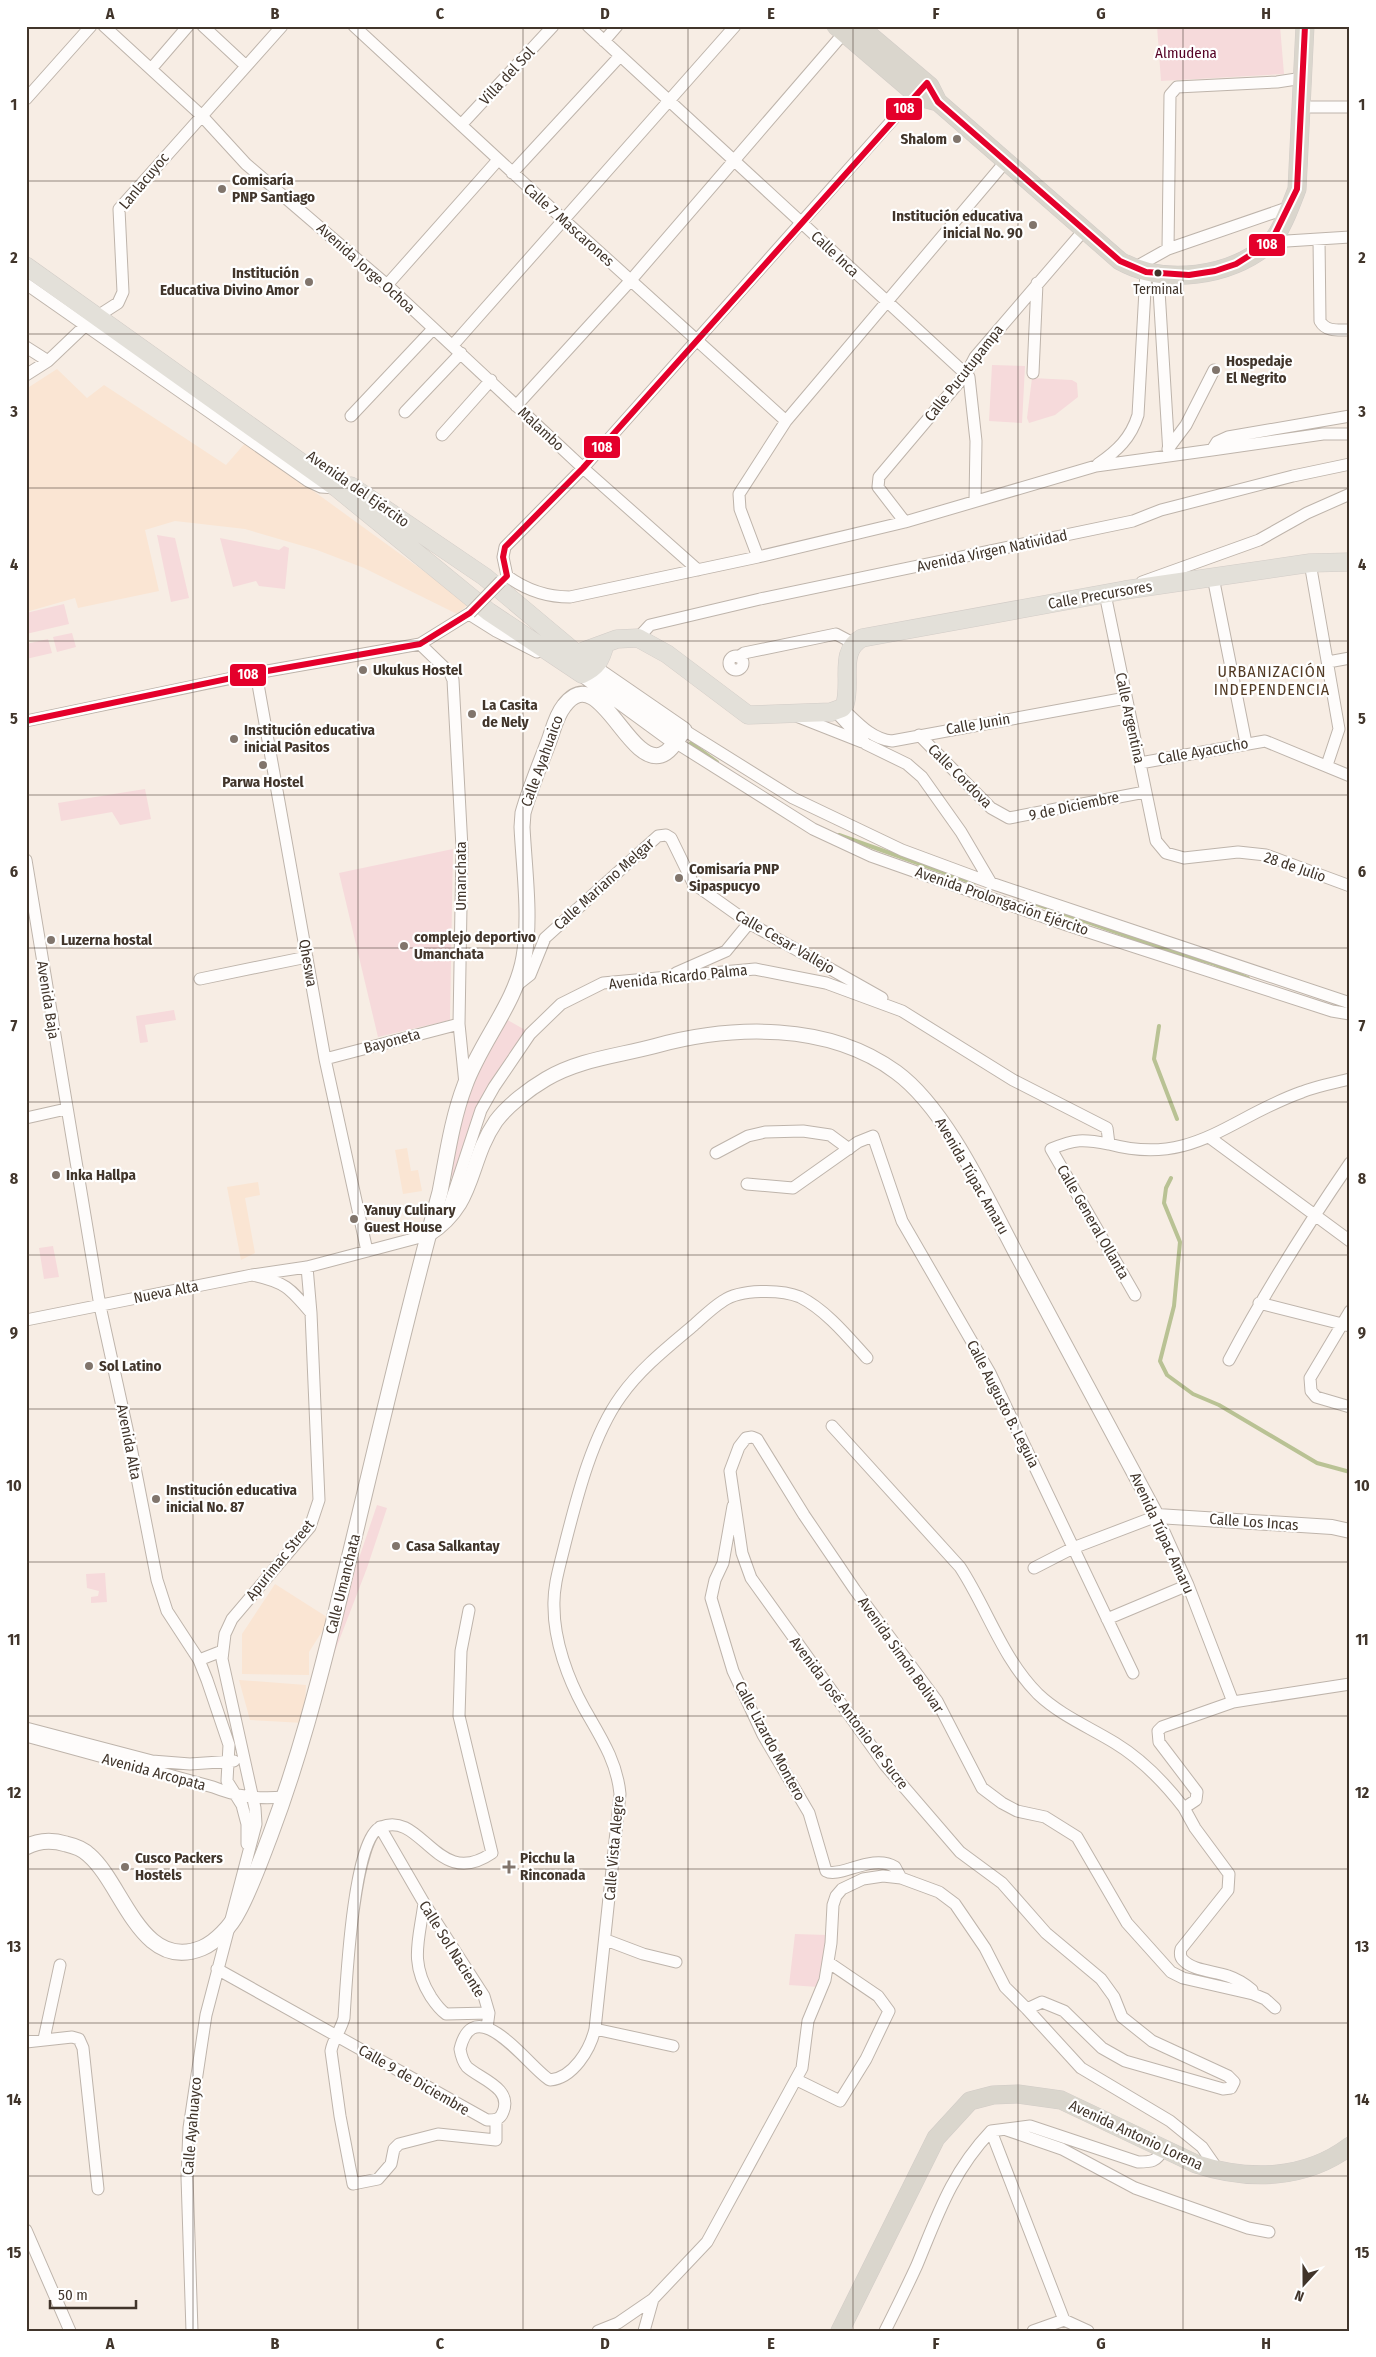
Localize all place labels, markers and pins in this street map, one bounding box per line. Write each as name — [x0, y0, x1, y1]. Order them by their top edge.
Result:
place label: Shalom — [901, 130, 947, 148]
marker: Shalom — [951, 133, 963, 145]
place label: Comisaría PNP Santiago — [232, 171, 315, 206]
marker: Comisaría PNP Santiago — [216, 183, 228, 195]
place label: Institución educativa inicial No. 90 — [892, 207, 1024, 242]
marker: Institución educativa inicial No. 90 — [1027, 219, 1039, 231]
place label: Institución Educativa Divino Amor — [160, 264, 300, 299]
marker: Terminal — [1153, 268, 1163, 278]
marker: Institución Educativa Divino Amor — [303, 276, 315, 288]
place label: Terminal — [1133, 281, 1183, 298]
place label: Hospedaje El Negrito — [1226, 352, 1293, 387]
marker: Hospedaje El Negrito — [1210, 364, 1222, 376]
place label: Ukukus Hostel — [373, 661, 463, 679]
marker: Ukukus Hostel — [357, 664, 369, 676]
place label: La Casita de Nely — [482, 696, 538, 731]
marker: La Casita de Nely — [466, 708, 478, 720]
place label: Institución educativa inicial Pasitos — [244, 721, 375, 756]
marker: Institución educativa inicial Pasitos — [228, 733, 240, 745]
marker: Parwa Hostel — [257, 759, 269, 771]
place label: Parwa Hostel — [222, 773, 305, 791]
place label: Comisaría PNP Sipaspucyo — [689, 860, 779, 895]
marker: Comisaría PNP Sipaspucyo — [673, 872, 685, 884]
place label: complejo deportivo Umanchata — [414, 928, 536, 963]
place label: Luzerna hostal — [61, 931, 153, 949]
marker: Luzerna hostal — [45, 934, 57, 946]
marker: complejo deportivo Umanchata — [398, 940, 410, 952]
place label: Inka Hallpa — [66, 1166, 136, 1184]
marker: Inka Hallpa — [50, 1169, 62, 1181]
place label: Yanuy Culinary Guest House — [363, 1201, 456, 1236]
marker: Yanuy Culinary Guest House — [348, 1213, 360, 1225]
place label: Sol Latino — [99, 1357, 161, 1375]
marker: Sol Latino — [83, 1360, 95, 1372]
place label: Institución educativa inicial No. 87 — [166, 1481, 297, 1516]
marker: Institución educativa inicial No. 87 — [150, 1493, 162, 1505]
place label: Casa Salkantay — [406, 1537, 500, 1555]
marker: Casa Salkantay — [390, 1540, 402, 1552]
place label: Cusco Packers Hostels — [135, 1849, 223, 1884]
place label: Picchu la Rinconada — [520, 1849, 586, 1884]
marker: Picchu la Rinconada — [502, 1860, 516, 1874]
marker: Cusco Packers Hostels — [119, 1861, 131, 1873]

